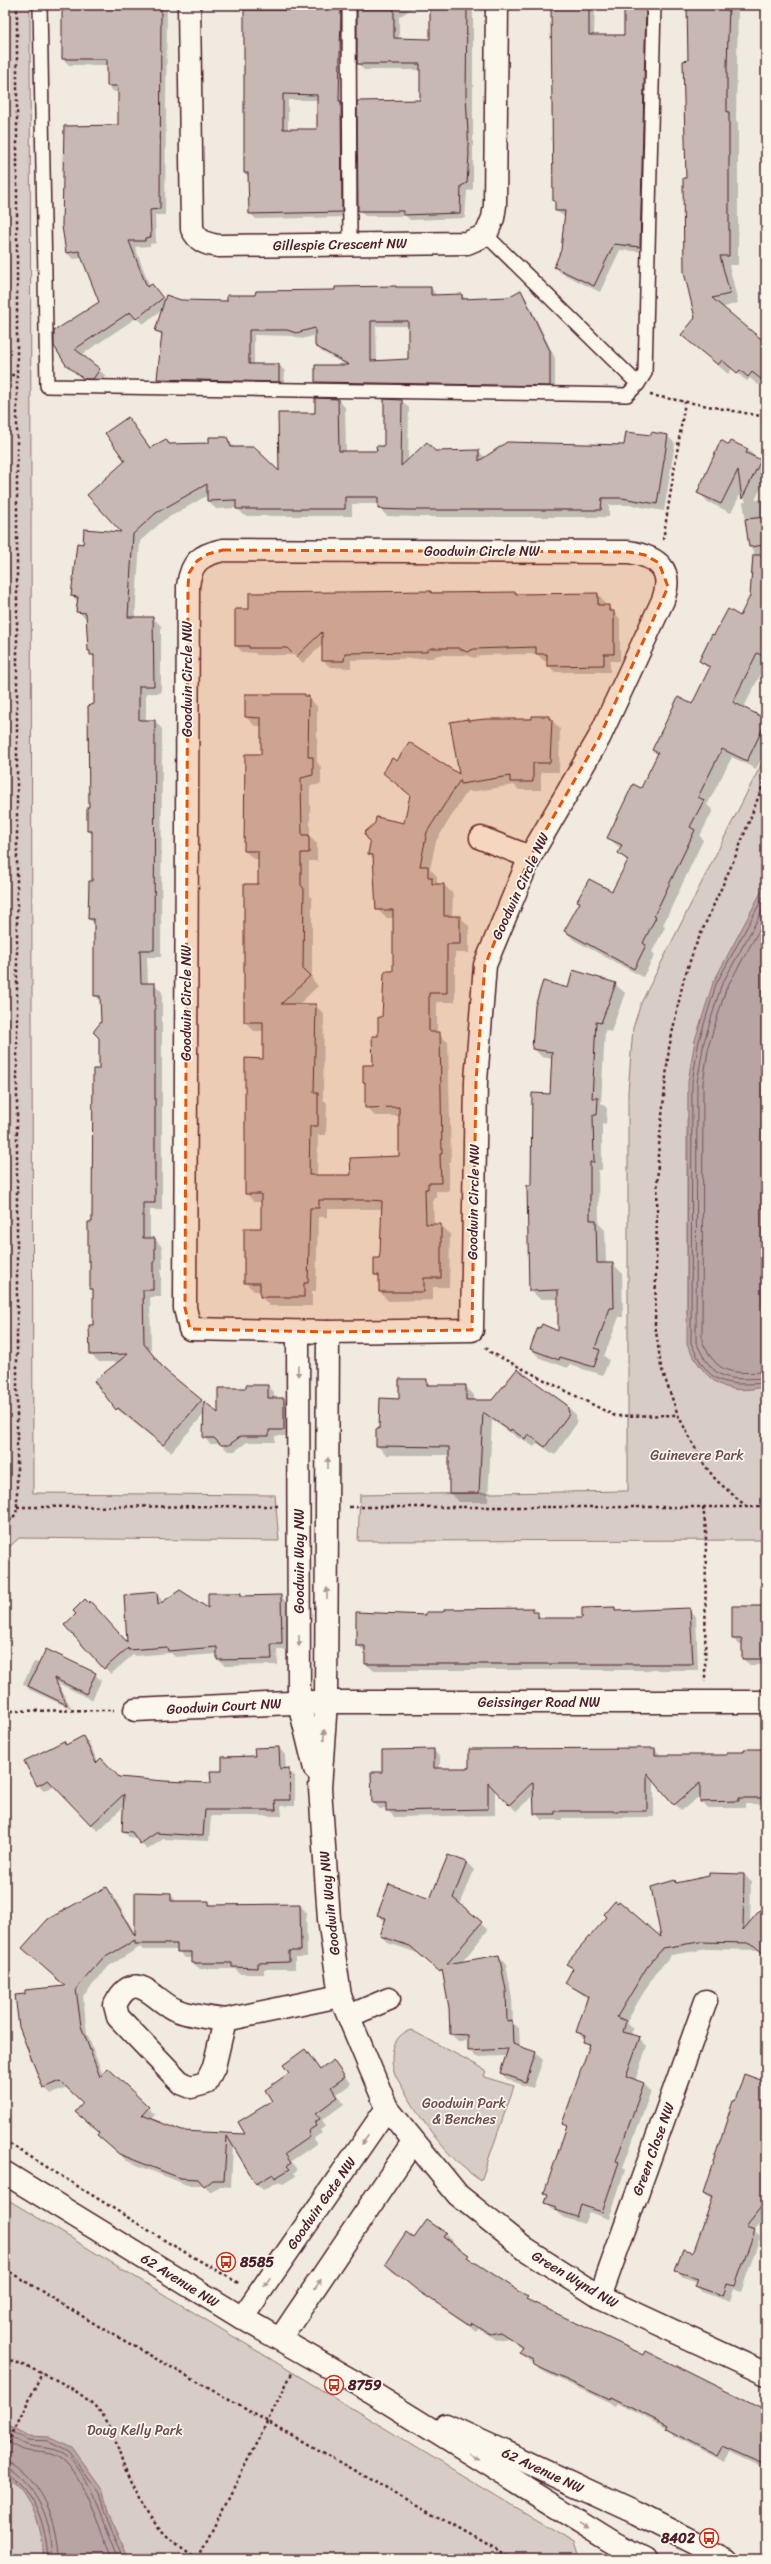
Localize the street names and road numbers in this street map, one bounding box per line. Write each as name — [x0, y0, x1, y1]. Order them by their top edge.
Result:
street label: Gillespie Crescent NW — [273, 231, 407, 258]
street label: Goodwin Circle NW — [424, 539, 540, 564]
street label: Goodwin Circle NW — [175, 621, 200, 737]
street label: Goodwin Circle NW — [485, 828, 556, 944]
street label: Goodwin Circle NW — [174, 945, 199, 1061]
street label: Goodwin Circle NW — [460, 1144, 487, 1260]
street label: Goodwin Way NW — [287, 1509, 312, 1613]
street label: Geissinger Road NW — [478, 1690, 600, 1715]
street label: Goodwin Court NW — [166, 1691, 282, 1722]
street label: Goodwin Way NW — [312, 1849, 347, 1956]
street label: Green Close NW — [625, 2099, 682, 2199]
street label: Goodwin Gate NW — [280, 2152, 363, 2255]
street label: Green Wynd NW — [527, 2244, 623, 2315]
street label: 62 Avenue NW — [136, 2246, 224, 2315]
street label: 62 Avenue NW — [497, 2440, 588, 2501]

